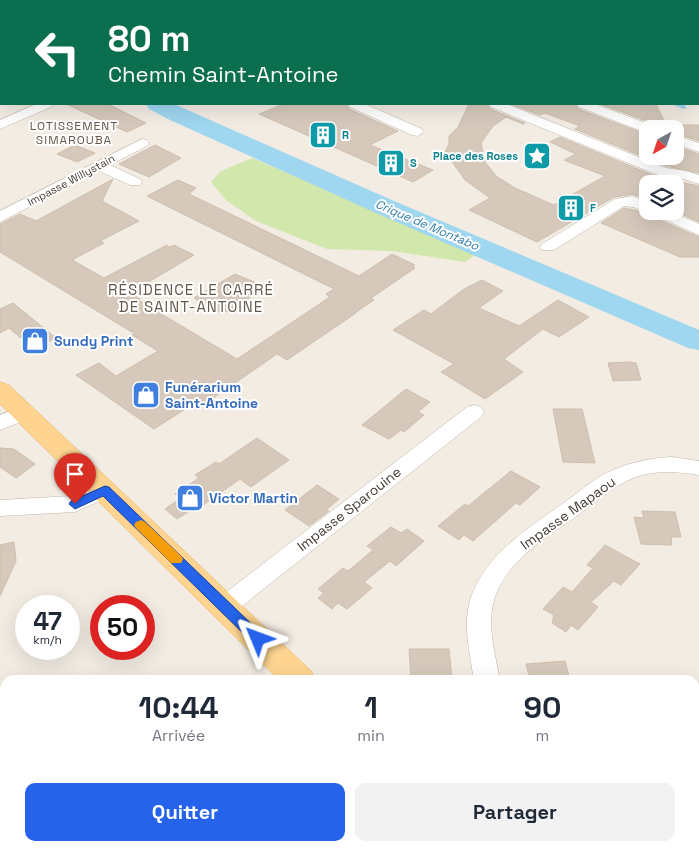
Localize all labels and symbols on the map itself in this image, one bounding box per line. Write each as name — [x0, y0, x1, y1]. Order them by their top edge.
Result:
district label: LOTISSEMENT SIMAROUBA — [30, 118, 118, 148]
building icon: R — [308, 120, 338, 150]
north arrow — [639, 120, 684, 165]
place label: R — [342, 128, 349, 142]
place icon: Place des Roses — [522, 141, 552, 171]
building icon: S — [376, 148, 406, 178]
place label: Place des Roses — [433, 149, 518, 163]
street label: Impasse Willystain — [25, 151, 117, 209]
place label: S — [410, 156, 417, 170]
building icon: F — [556, 193, 586, 223]
water label: Crique de Montabo — [373, 196, 482, 254]
place label: F — [590, 201, 596, 215]
district label: RÉSIDENCE LE CARRÉ DE SAINT-ANTOINE — [108, 280, 274, 316]
shop icon: Sundy Print — [20, 326, 50, 356]
place label: Sundy Print — [54, 332, 133, 350]
place label: Funérarium Saint-Antoine — [165, 378, 258, 412]
shop icon: Funérarium Saint-Antoine — [131, 380, 161, 410]
pin — [54, 453, 96, 504]
street label: Impasse Sparouine — [293, 463, 405, 555]
street label: Impasse Mapaou — [517, 472, 619, 554]
shop icon: Victor Martin — [175, 483, 205, 513]
place label: Victor Martin — [209, 489, 298, 507]
speed limit sign: 50 — [90, 595, 155, 660]
position arrow — [231, 612, 283, 664]

